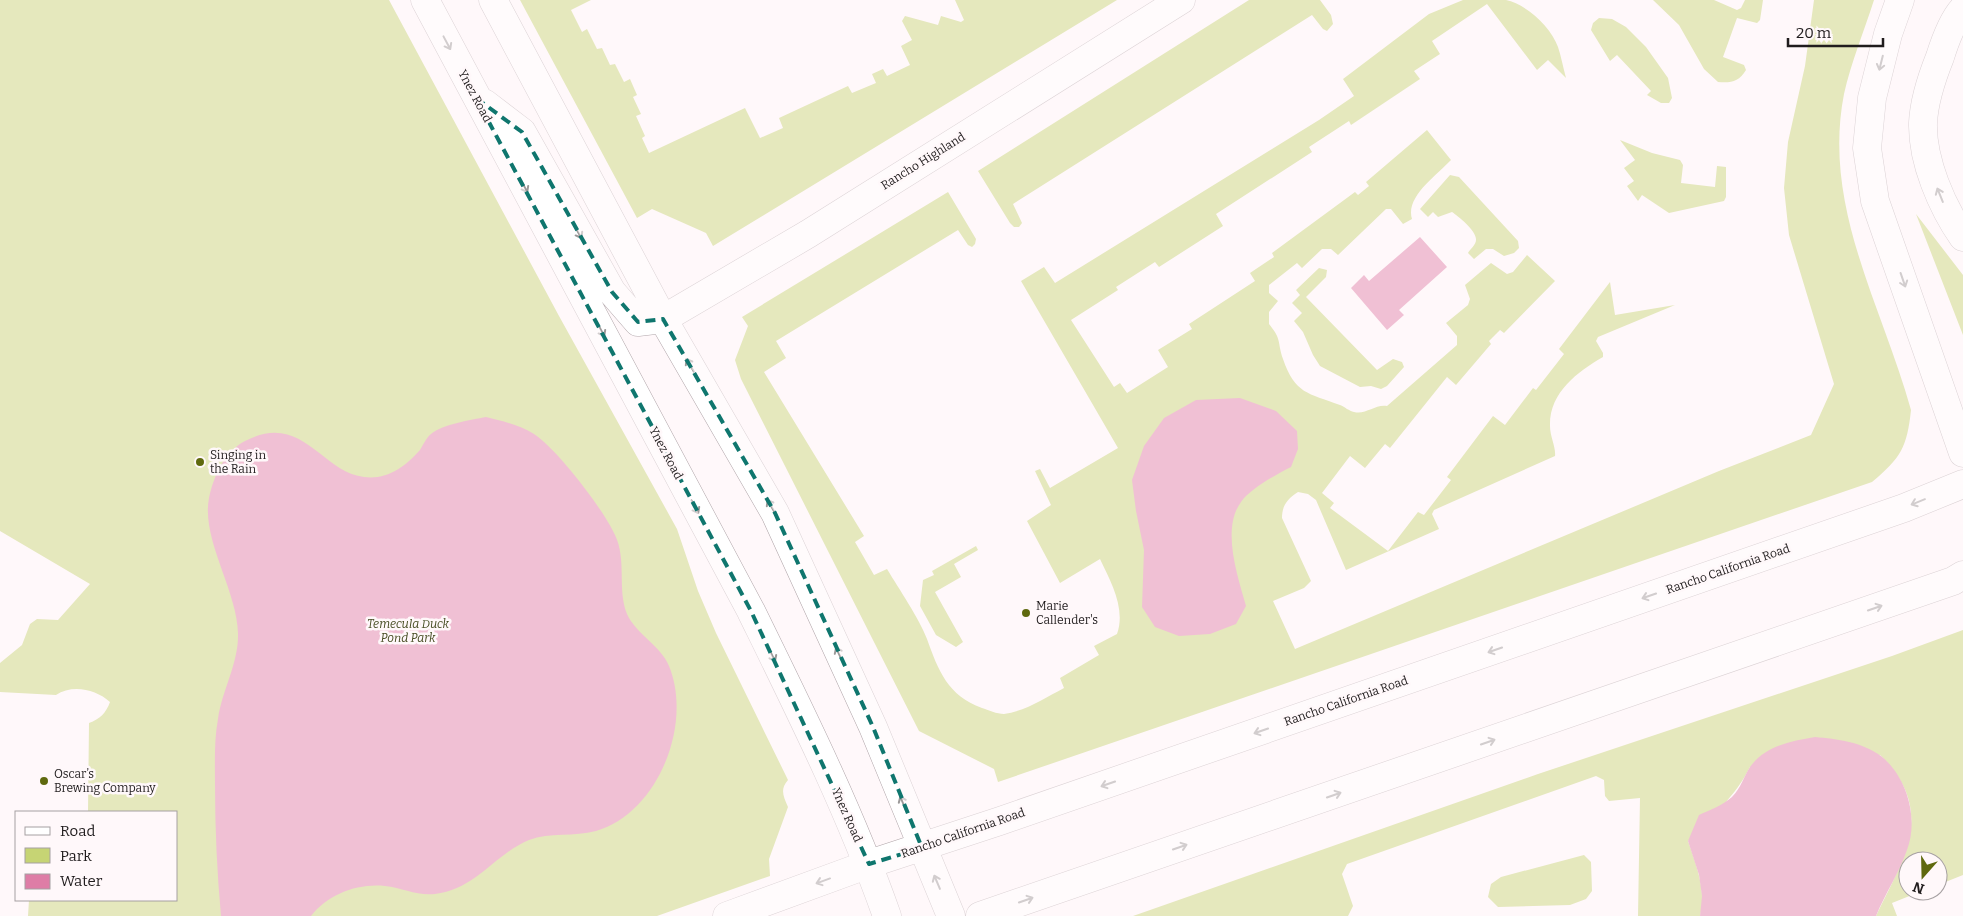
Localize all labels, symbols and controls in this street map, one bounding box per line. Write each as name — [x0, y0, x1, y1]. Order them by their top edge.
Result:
scale bar — [1788, 15, 1883, 47]
text: 20 m — [1796, 24, 1832, 42]
one-way arrow — [443, 35, 452, 50]
one-way arrow — [1876, 55, 1885, 71]
street label: Ynez Road — [455, 67, 495, 125]
street label: Rancho Highland — [878, 130, 968, 192]
one-way arrow — [519, 179, 529, 194]
one-way arrow — [1935, 188, 1945, 203]
one-way arrow — [573, 224, 583, 239]
one-way arrow — [1899, 272, 1908, 287]
one-way arrow — [596, 322, 606, 336]
one-way arrow — [685, 358, 695, 373]
street label: Ynez Road — [646, 424, 686, 482]
place label: Singing in the Rain — [210, 448, 266, 476]
marker: Singing in the Rain — [194, 456, 206, 468]
one-way arrow — [1911, 498, 1926, 507]
one-way arrow — [690, 499, 700, 514]
one-way arrow — [766, 499, 776, 514]
street label: Rancho California Road — [1664, 541, 1792, 597]
one-way arrow — [1642, 592, 1657, 601]
place label: Marie Callender's — [1036, 599, 1098, 627]
one-way arrow — [1867, 603, 1882, 612]
marker: Marie Callender's — [1020, 607, 1032, 619]
park label: Temecula Duck Pond Park — [367, 617, 450, 645]
one-way arrow — [1488, 645, 1504, 655]
one-way arrow — [768, 647, 777, 662]
one-way arrow — [834, 647, 844, 662]
street label: Rancho California Road — [1282, 673, 1410, 729]
one-way arrow — [1254, 726, 1270, 736]
one-way arrow — [1479, 737, 1495, 746]
place label: Oscar’s Brewing Company — [54, 767, 156, 795]
marker: Oscar’s Brewing Company — [38, 775, 50, 787]
one-way arrow — [1101, 780, 1116, 789]
street label: Ynez Road — [829, 786, 865, 844]
one-way arrow — [1326, 790, 1342, 800]
one-way arrow — [898, 796, 908, 811]
street label: Rancho California Road — [899, 805, 1027, 861]
legend — [15, 811, 178, 901]
text: Road — [60, 822, 95, 840]
one-way arrow — [1172, 842, 1188, 852]
text: Park — [60, 847, 92, 865]
north arrow — [1898, 851, 1948, 901]
text: Water — [60, 872, 103, 890]
one-way arrow — [931, 875, 941, 890]
one-way arrow — [816, 877, 831, 886]
text: N — [1911, 878, 1927, 898]
one-way arrow — [1018, 895, 1034, 904]

